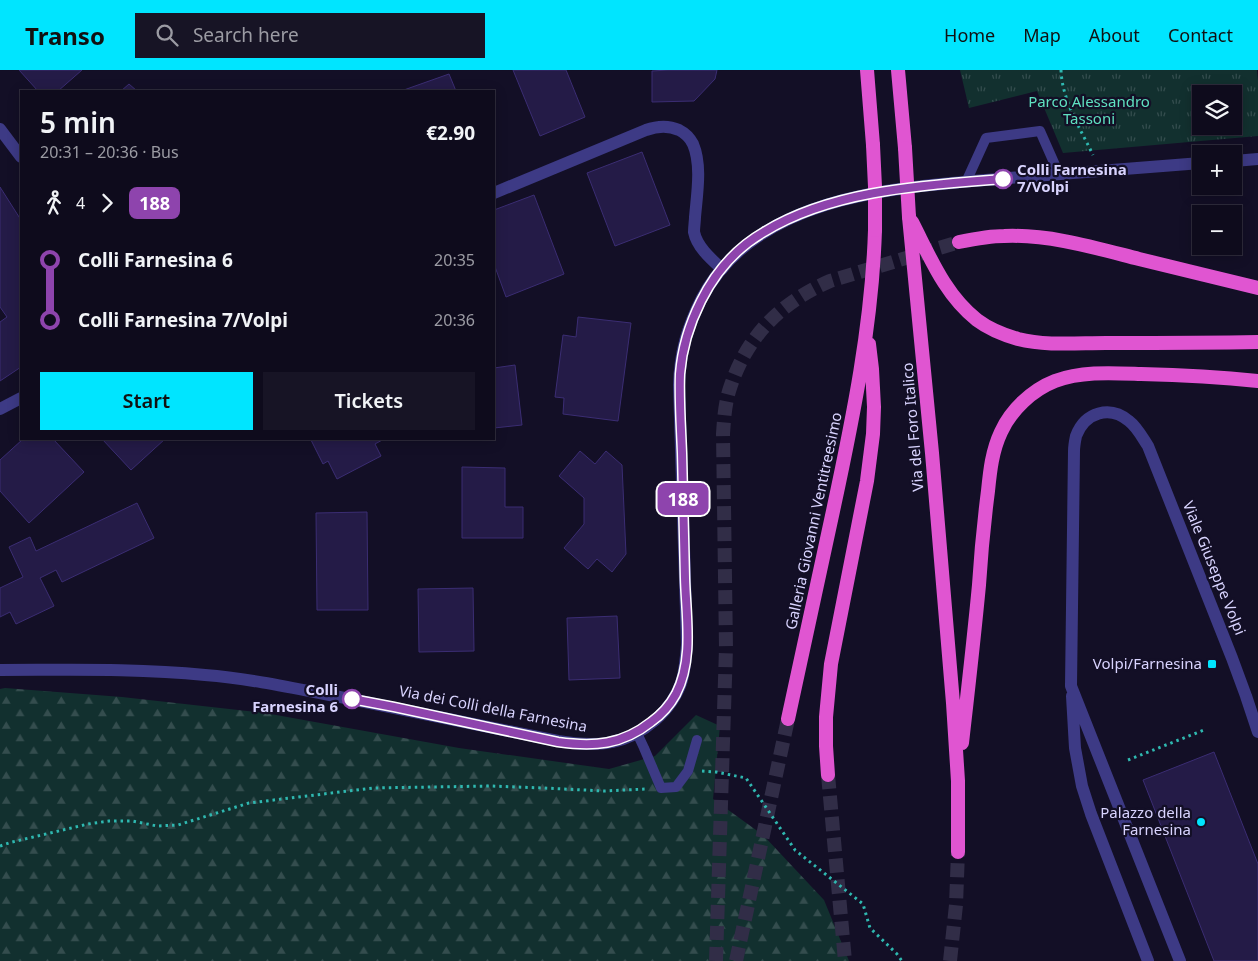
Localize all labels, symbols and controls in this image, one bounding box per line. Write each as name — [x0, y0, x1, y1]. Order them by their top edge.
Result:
search box — [135, 13, 485, 58]
text: Transo — [25, 19, 105, 52]
icon: search — [153, 21, 181, 49]
text: Search here — [193, 22, 299, 48]
text: Home — [944, 23, 995, 47]
text: Map — [1023, 23, 1061, 47]
text: About — [1089, 23, 1140, 47]
text: Contact — [1168, 23, 1233, 47]
map controls — [1192, 85, 1242, 255]
button: layers — [1192, 85, 1242, 135]
park label: Parco Alessandro Tassoni — [1028, 91, 1150, 128]
text: 5 min — [40, 103, 116, 141]
text: €2.90 — [426, 120, 475, 146]
text: 20:31 – 20:36 · Bus — [40, 141, 179, 163]
button: + — [1192, 145, 1242, 195]
place label: Colli Farnesina 7/Volpi — [1017, 159, 1127, 196]
marker: Colli Farnesina 7/Volpi — [993, 169, 1013, 189]
icon: walk — [40, 189, 68, 217]
icon: forward — [93, 189, 121, 217]
text: 188 — [139, 191, 170, 215]
text: 4 — [76, 192, 85, 214]
button: − — [1192, 205, 1242, 255]
text: Colli Farnesina 6 — [78, 247, 233, 273]
text: 20:35 — [434, 249, 475, 271]
text: Colli Farnesina 7/Volpi — [78, 307, 288, 333]
text: 20:36 — [434, 309, 475, 331]
street label: Via del Foro Italico — [896, 362, 928, 492]
button: Start — [40, 372, 253, 430]
button: Tickets — [263, 372, 475, 430]
street label: Galleria Giovanni Ventitreesimo — [780, 410, 846, 631]
line badge: 188 — [654, 483, 712, 515]
text: 188 — [668, 487, 698, 511]
street label: Viale Giuseppe Volpi — [1179, 498, 1251, 638]
place label: Volpi/Farnesina — [1093, 653, 1202, 673]
marker: Volpi/Farnesina — [1206, 658, 1218, 670]
place label: Colli Farnesina 6 — [252, 679, 338, 716]
street label: Via dei Colli della Farnesina — [397, 680, 589, 736]
marker: Colli Farnesina 6 — [342, 689, 362, 709]
place label: Palazzo della Farnesina — [1100, 802, 1191, 839]
marker: Palazzo della Farnesina — [1195, 816, 1207, 828]

